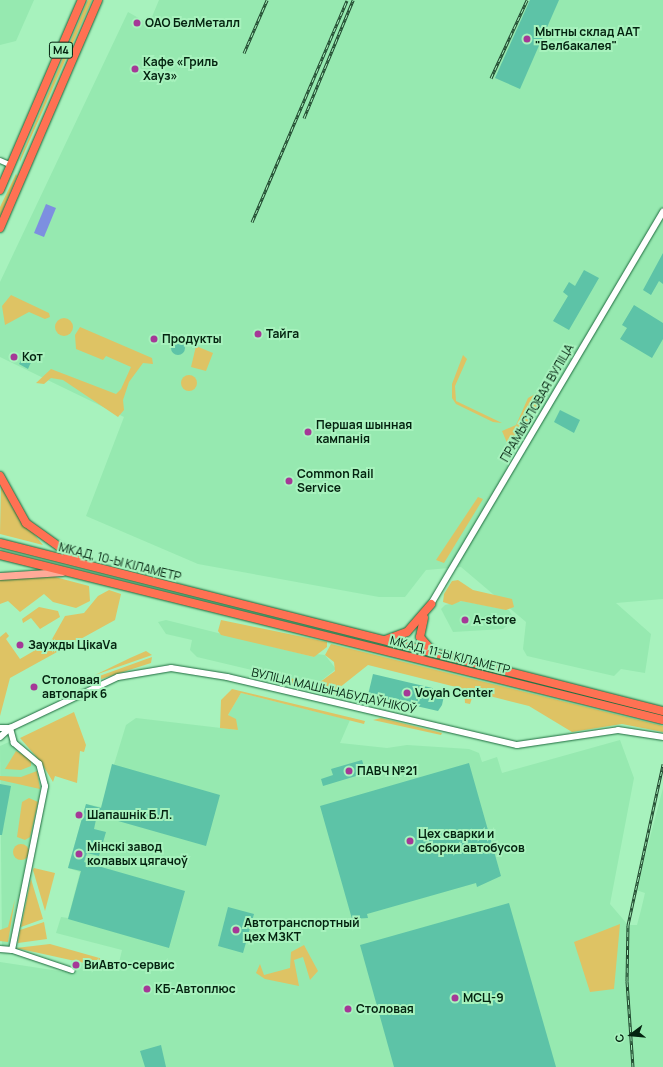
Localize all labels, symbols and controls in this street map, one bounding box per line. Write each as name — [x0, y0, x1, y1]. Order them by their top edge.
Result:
place label: ОАО БелМеталл — [145, 16, 240, 30]
marker: ОАО БелМеталл — [132, 18, 142, 28]
place label: Мытны склад ААТ "Белбакалея" — [535, 25, 640, 53]
marker: Мытны склад ААТ "Белбакалея" — [522, 34, 532, 44]
road number: М4 — [48, 41, 74, 59]
place label: Кафе «Гриль Хауз» — [143, 55, 218, 83]
marker: Кафе «Гриль Хауз» — [130, 64, 140, 74]
place label: Тайга — [266, 327, 299, 341]
marker: Тайга — [253, 329, 263, 339]
place label: Продукты — [162, 332, 222, 346]
marker: Продукты — [149, 334, 159, 344]
street label: ПРАМЫСЛОВАЯ ВУЛІЦА — [497, 341, 577, 465]
place label: Кот — [22, 350, 43, 364]
marker: Кот — [9, 352, 19, 362]
place label: Першая шынная кампанія — [316, 418, 412, 446]
marker: Першая шынная кампанія — [303, 427, 313, 437]
place label: Common Rail Service — [297, 467, 374, 495]
marker: Common Rail Service — [284, 476, 294, 486]
street label: МКАД, 10-Ы КІЛАМЕТР — [57, 540, 183, 584]
place label: А-store — [473, 613, 516, 627]
marker: А-store — [460, 615, 470, 625]
street label: МКАД, 11-Ы КІЛАМЕТР — [388, 633, 512, 677]
place label: Заужды ЦікаVа — [28, 638, 117, 652]
marker: Заужды ЦікаVа — [15, 640, 25, 650]
street label: ВУЛІЦА МАШЫНАБУДАЎНІКОЎ — [250, 665, 418, 717]
place label: Столовая автопарк 6 — [42, 673, 107, 701]
marker: Столовая автопарк 6 — [29, 682, 39, 692]
place label: Voyah Center — [415, 686, 493, 700]
marker: Voyah Center — [402, 688, 412, 698]
place label: ПАВЧ №21 — [357, 764, 418, 778]
marker: ПАВЧ №21 — [344, 766, 354, 776]
place label: Шапашнік Б.Л. — [87, 808, 172, 822]
marker: Шапашнік Б.Л. — [74, 810, 84, 820]
place label: Цех сварки и сборки автобусов — [418, 827, 525, 855]
marker: Цех сварки и сборки автобусов — [405, 836, 415, 846]
place label: Мінскі завод колавых цягачоў — [87, 840, 188, 868]
marker: Мінскі завод колавых цягачоў — [74, 849, 84, 859]
place label: Автотранспортный цех МЗКТ — [244, 916, 359, 944]
marker: Автотранспортный цех МЗКТ — [231, 925, 241, 935]
place label: ВиАвто-сервис — [84, 958, 175, 972]
marker: ВиАвто-сервис — [71, 960, 81, 970]
place label: КБ-Автоплюс — [155, 982, 236, 996]
marker: КБ-Автоплюс — [142, 984, 152, 994]
place label: МСЦ-9 — [463, 991, 504, 1005]
marker: МСЦ-9 — [450, 993, 460, 1003]
place label: Столовая — [356, 1002, 414, 1016]
marker: Столовая — [343, 1004, 353, 1014]
north arrow — [611, 1015, 651, 1055]
text: С — [611, 1032, 627, 1044]

